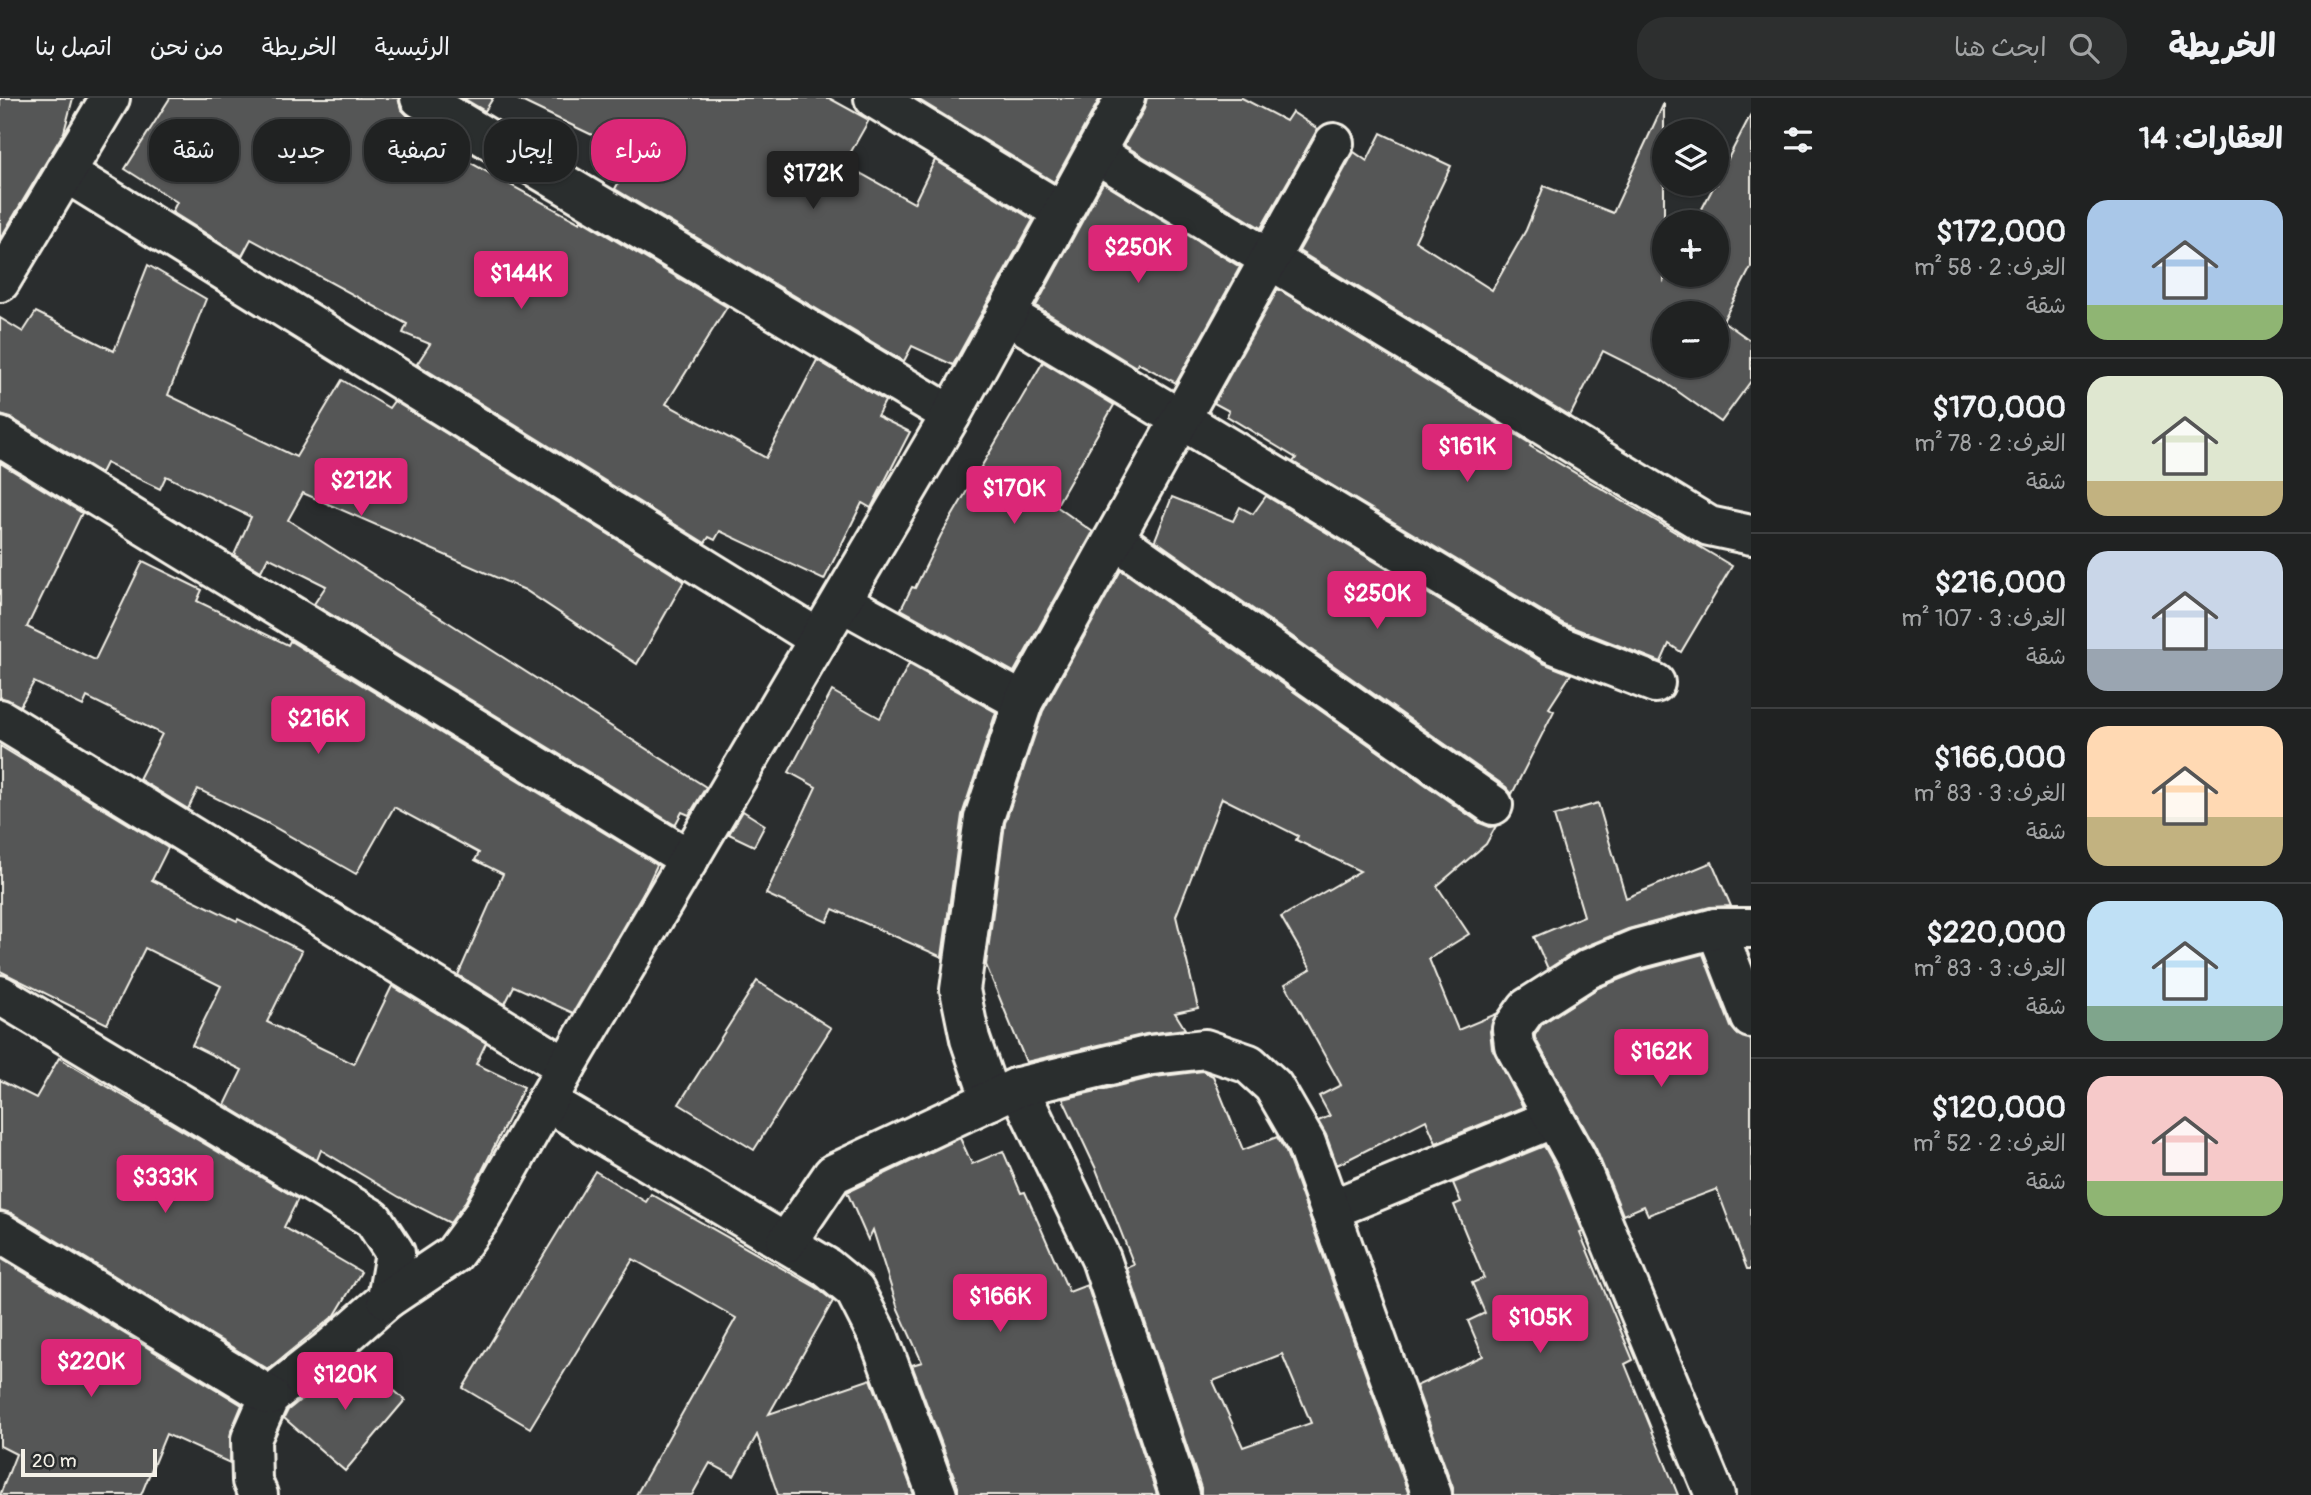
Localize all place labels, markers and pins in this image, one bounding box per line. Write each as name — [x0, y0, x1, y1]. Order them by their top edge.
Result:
pin: $172K — [764, 152, 862, 211]
pin: $250K — [1089, 226, 1187, 285]
pin: $144K — [472, 252, 570, 311]
pin: $161K — [1418, 424, 1516, 484]
pin: $212K — [312, 458, 410, 518]
pin: $170K — [965, 466, 1063, 526]
pin: $250K — [1328, 572, 1426, 631]
pin: $216K — [269, 696, 367, 756]
pin: $162K — [1612, 1030, 1710, 1089]
pin: $333K — [116, 1156, 214, 1215]
pin: $166K — [951, 1274, 1049, 1334]
pin: $105K — [1491, 1296, 1589, 1355]
pin: $220K — [42, 1340, 140, 1399]
pin: $120K — [296, 1352, 394, 1412]

